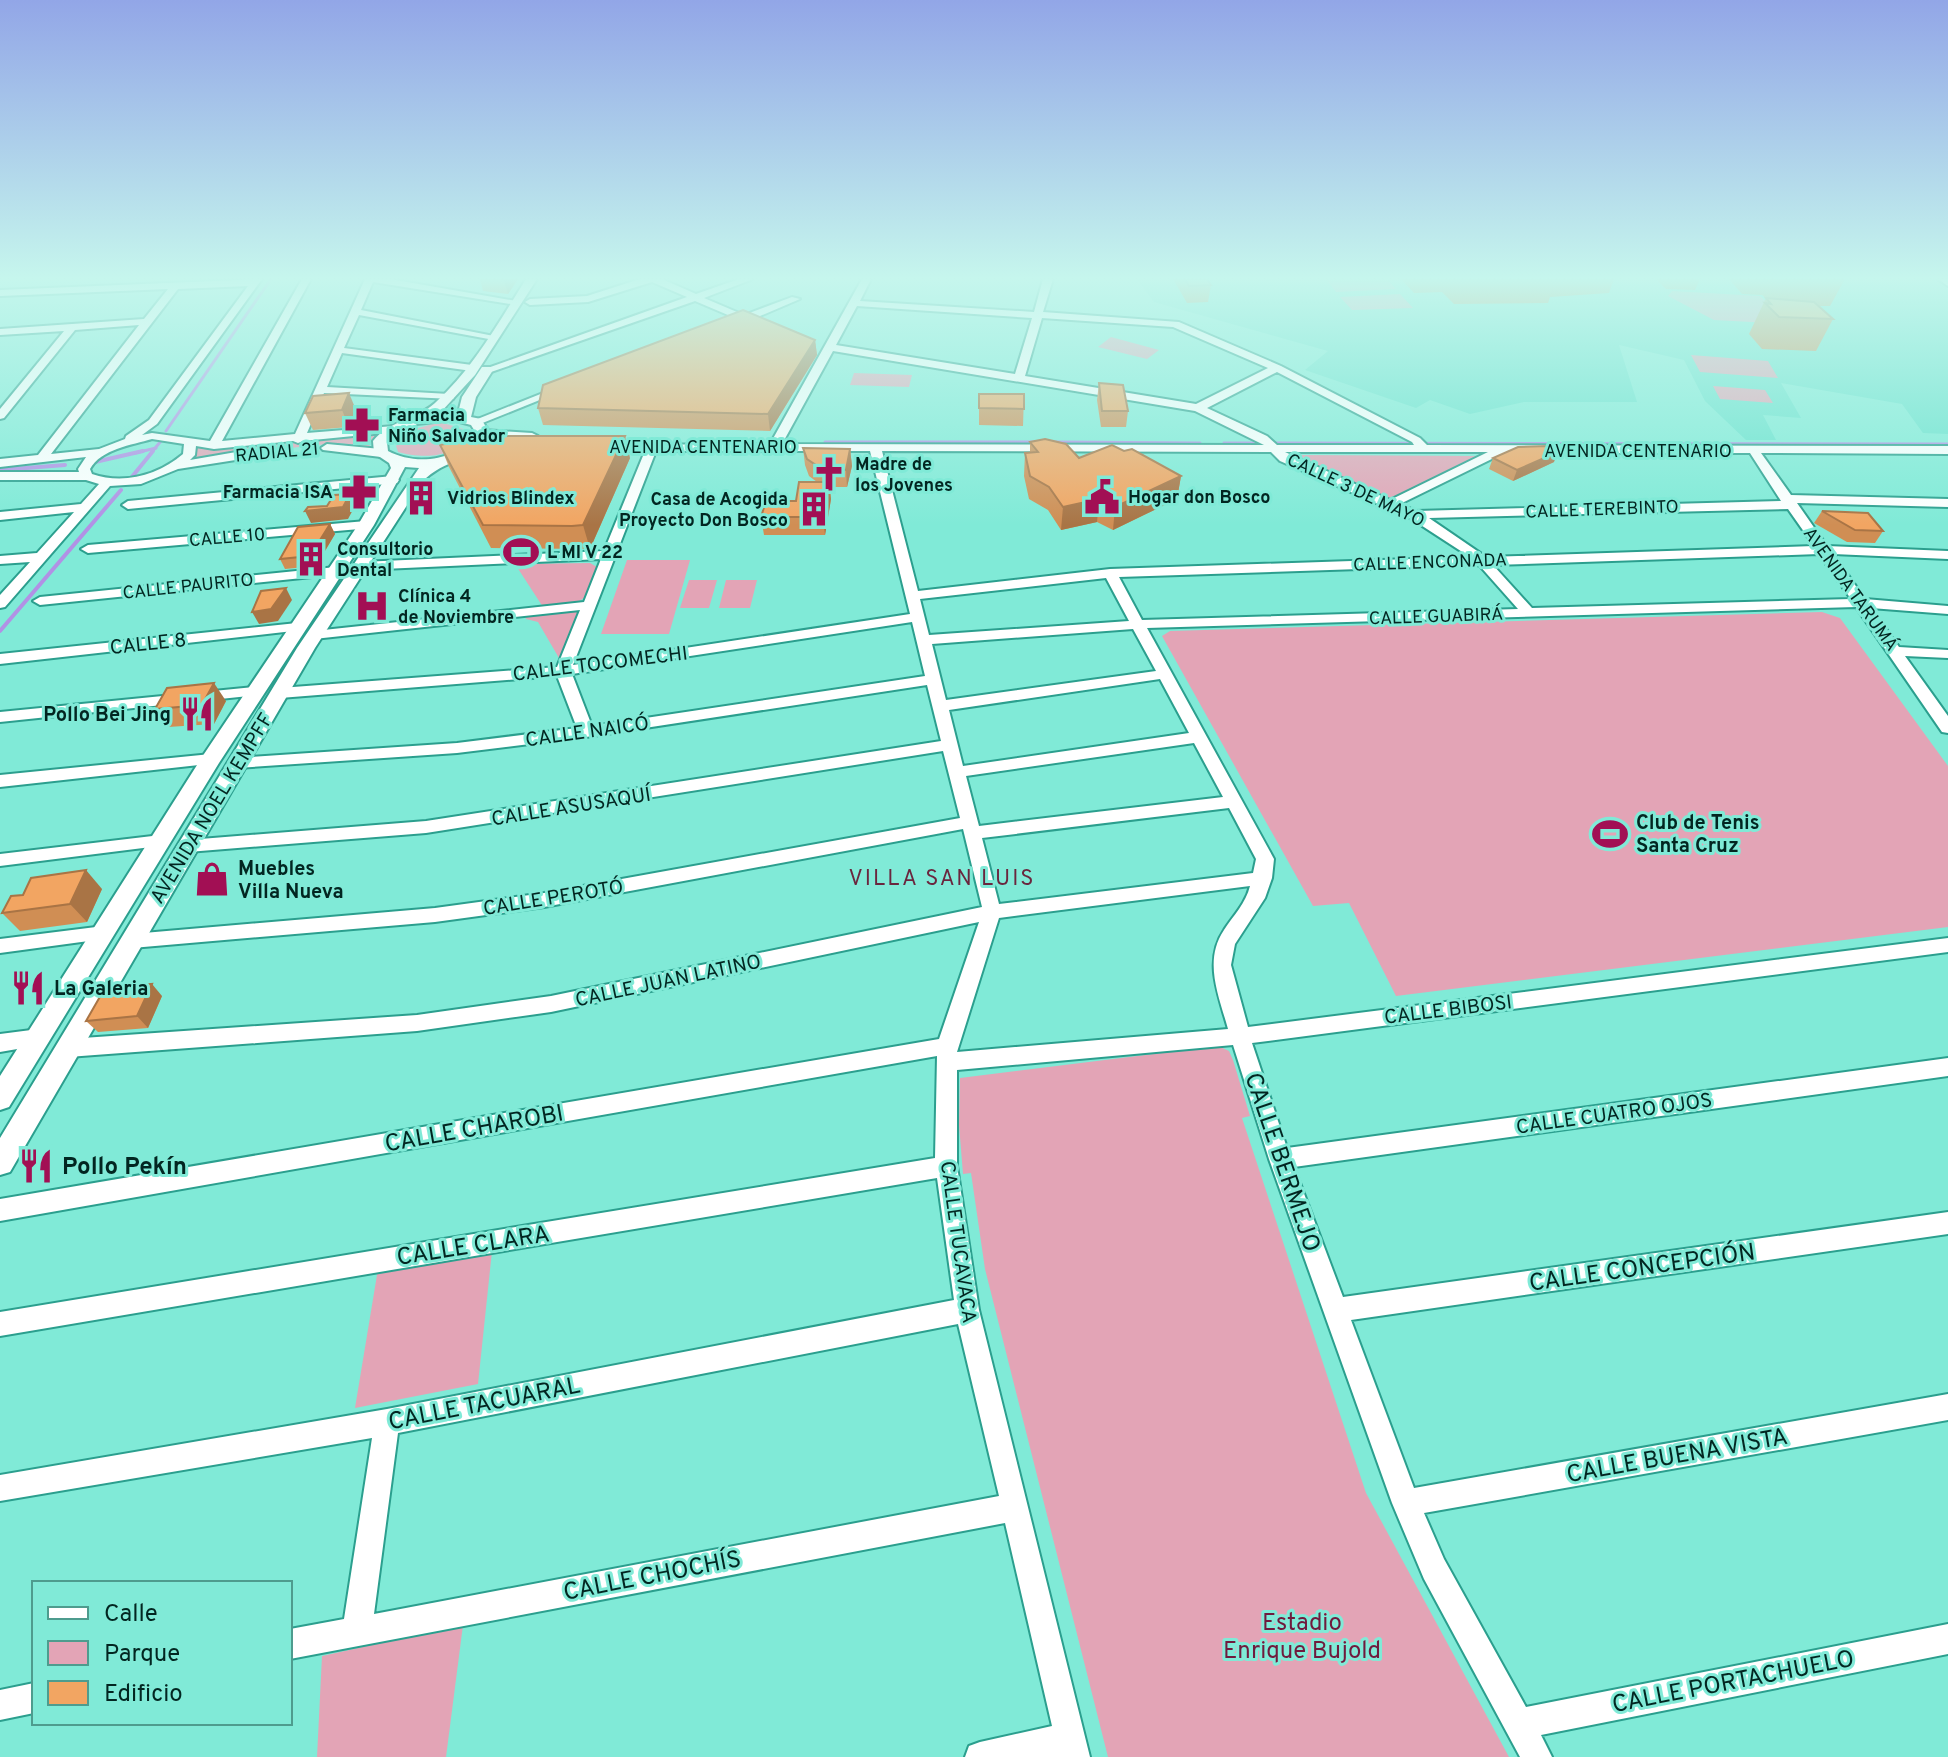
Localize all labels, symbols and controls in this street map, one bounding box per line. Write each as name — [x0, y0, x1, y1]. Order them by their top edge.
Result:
place label: Farmacia Niño Salvador — [388, 405, 506, 449]
pharmacy icon: Farmacia Niño Salvador — [343, 406, 381, 444]
street label: AVENIDA CENTENARIO — [609, 437, 797, 460]
street label: RADIAL 21 — [234, 438, 320, 469]
street label: AVENIDA CENTENARIO — [1544, 441, 1732, 464]
street label: CALLE 3 DE MAYO — [1283, 449, 1428, 533]
place label: Madre de los Jovenes — [855, 454, 953, 498]
church icon: Madre de los Jovenes — [810, 455, 848, 493]
pharmacy icon: Farmacia ISA — [340, 473, 378, 511]
public building icon: Hogar don Bosco — [1083, 478, 1121, 516]
building icon: Vidrios Blindex — [402, 479, 440, 517]
place label: Farmacia ISA — [223, 482, 333, 505]
place label: Hogar don Bosco — [1128, 487, 1271, 510]
place label: Vidrios Blindex — [447, 488, 575, 511]
place label: Casa de Acogida Proyecto Don Bosco — [619, 489, 788, 533]
building icon: Casa de Acogida Proyecto Don Bosco — [795, 490, 833, 528]
street label: CALLE TEREBINTO — [1525, 496, 1679, 525]
street label: AVENIDA TARUMÁ — [1797, 522, 1904, 656]
street label: CALLE 10 — [188, 524, 266, 553]
sports icon: L MI V 22 — [502, 533, 540, 571]
place label: Consultorio Dental — [337, 539, 433, 583]
building icon: Consultorio Dental — [292, 540, 330, 578]
place label: L MI V 22 — [547, 542, 623, 565]
street label: CALLE ENCONADA — [1353, 549, 1507, 578]
street label: CALLE PAURITO — [122, 569, 255, 606]
place label: Clínica 4 de Noviembre — [398, 586, 514, 630]
hospital icon: Clínica 4 de Noviembre — [353, 587, 391, 625]
street label: CALLE GUABIRÁ — [1368, 602, 1504, 631]
street label: CALLE 8 — [109, 628, 188, 662]
street label: CALLE TOCOMECHI — [511, 641, 689, 689]
restaurant icon: Pollo Bei Jing — [178, 695, 216, 733]
place label: Pollo Bei Jing — [43, 703, 171, 729]
street label: AVENIDA NOEL KEMPFF — [145, 709, 280, 909]
street label: CALLE NAICÓ — [523, 709, 651, 755]
street label: CALLE ASUSAQUÍ — [489, 780, 655, 833]
place label: Club de Tenis Santa Cruz — [1636, 811, 1760, 860]
sports icon: Club de Tenis Santa Cruz — [1591, 815, 1629, 853]
place label: Muebles Villa Nueva — [238, 857, 344, 906]
shop icon: Muebles Villa Nueva — [193, 860, 231, 898]
district label: VILLA SAN LUIS — [848, 866, 1036, 893]
street label: CALLE PEROTÓ — [481, 873, 625, 923]
street label: CALLE JUAN LATINO — [573, 950, 764, 1014]
restaurant icon: La Galeria — [9, 969, 47, 1007]
place label: La Galeria — [54, 977, 148, 1003]
street label: CALLE BIBOSI — [1383, 990, 1514, 1032]
street label: CALLE BERMEJO — [1236, 1069, 1326, 1256]
street label: CALLE CUATRO OJOS — [1515, 1088, 1714, 1142]
street label: CALLE CHAROBI — [383, 1099, 566, 1160]
restaurant icon: Pollo Pekín — [17, 1147, 55, 1185]
place label: Pollo Pekín — [62, 1153, 187, 1183]
street label: CALLE TUCAVACA — [933, 1159, 981, 1325]
street label: CALLE CLARA — [395, 1220, 552, 1274]
street label: CALLE CONCEPCIÓN — [1527, 1236, 1757, 1300]
street label: CALLE TACUARAL — [386, 1372, 583, 1438]
street label: CALLE BUENA VISTA — [1564, 1423, 1790, 1491]
street label: CALLE CHOCHÍS — [561, 1543, 744, 1609]
legend — [32, 1581, 292, 1725]
text: Calle — [104, 1600, 158, 1630]
park label: Estadio Enrique Bujold — [1223, 1609, 1381, 1667]
text: Parque — [104, 1640, 180, 1670]
street label: CALLE PORTACHUELO — [1610, 1645, 1857, 1721]
text: Edificio — [104, 1680, 183, 1710]

